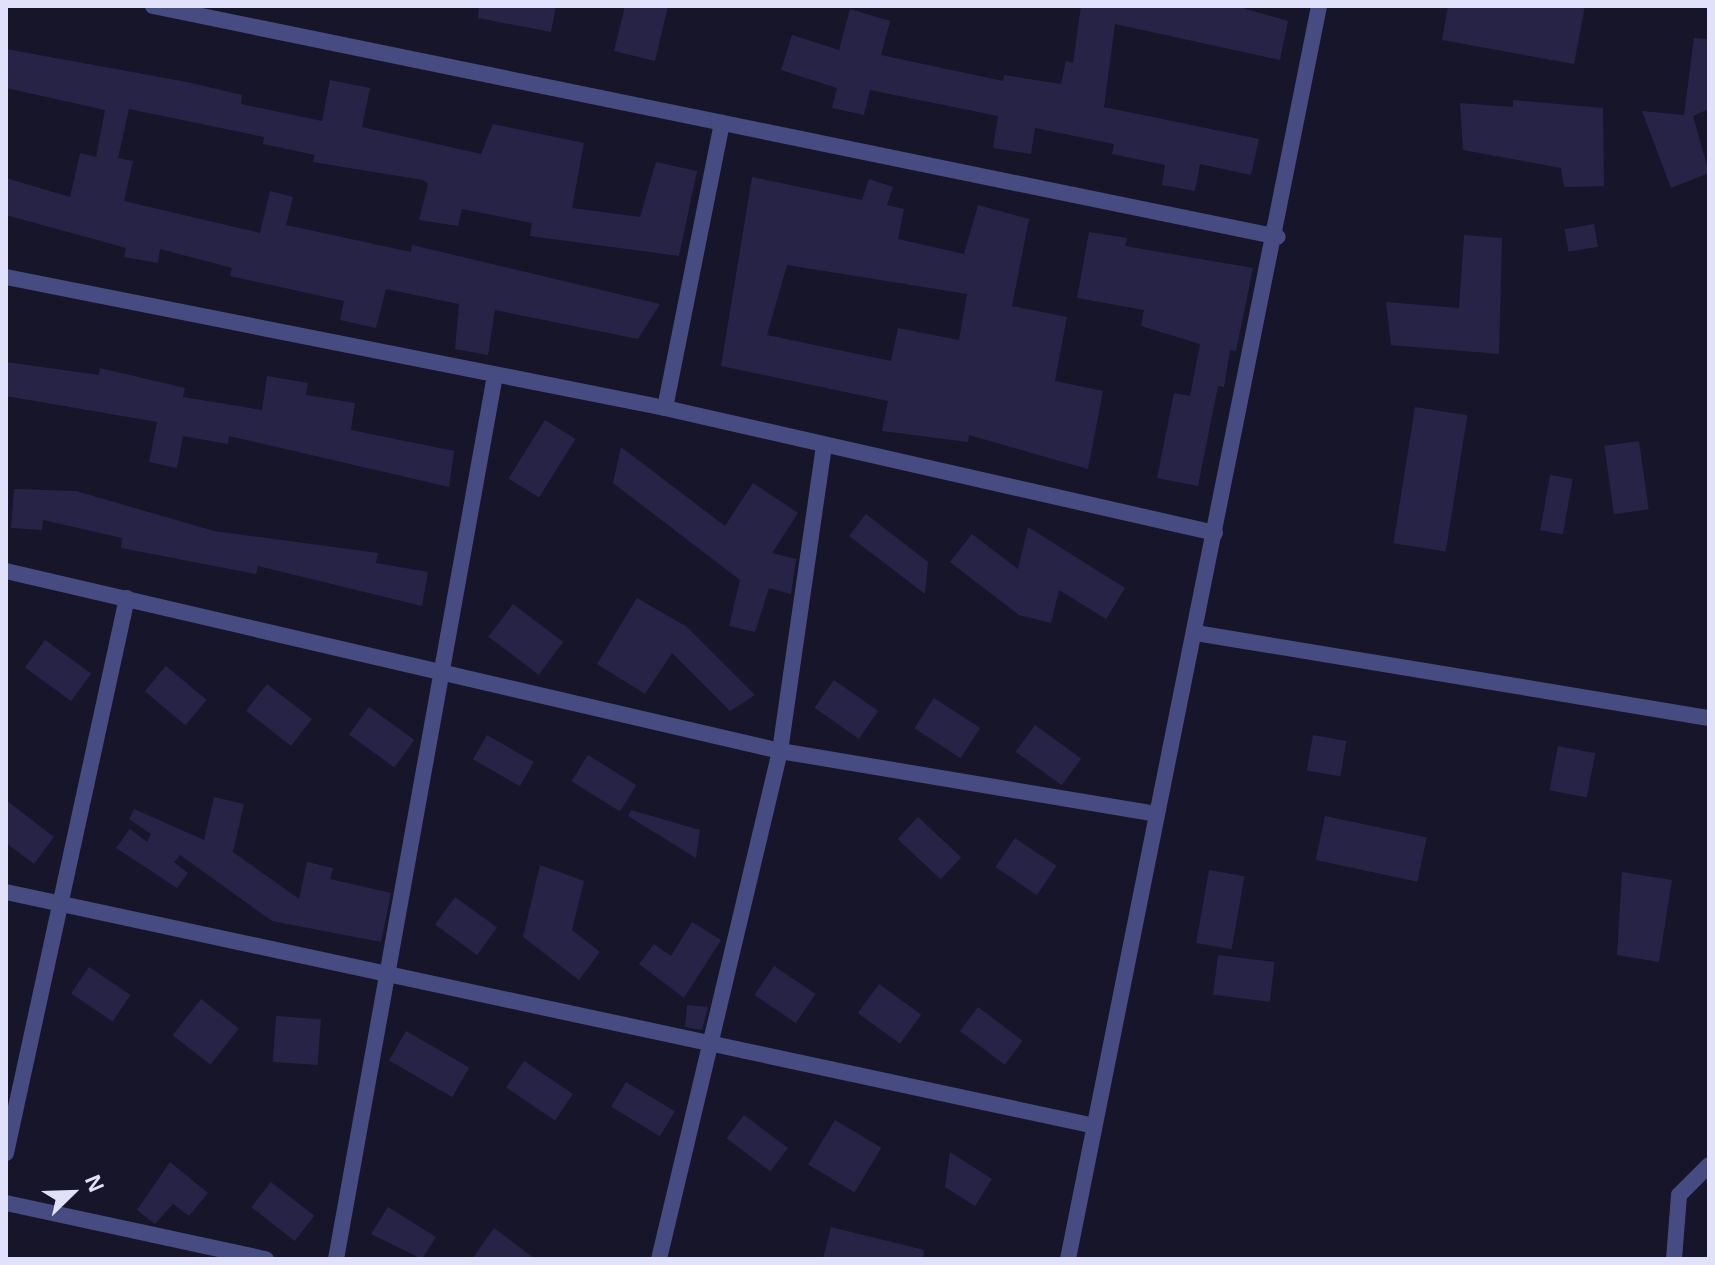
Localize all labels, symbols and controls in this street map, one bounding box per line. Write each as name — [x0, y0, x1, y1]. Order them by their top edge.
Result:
north arrow — [32, 1153, 112, 1233]
text: N — [80, 1171, 109, 1196]

